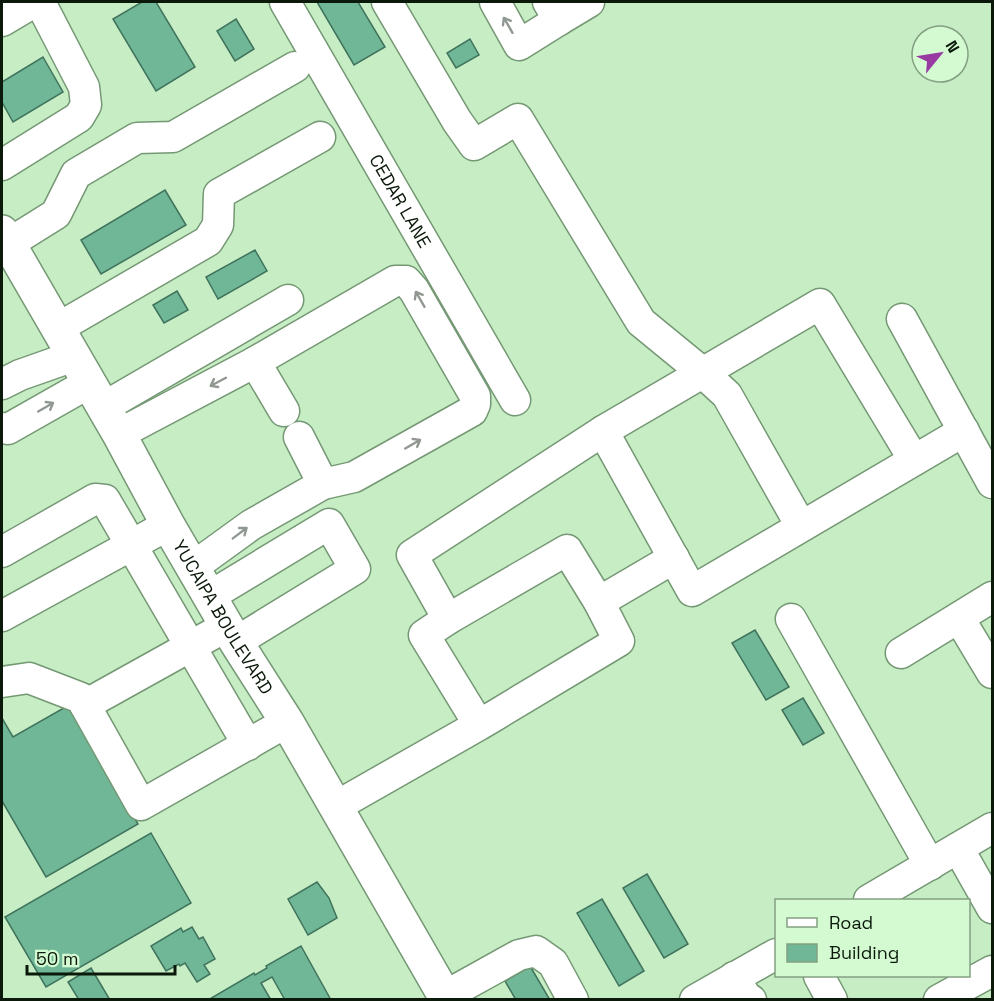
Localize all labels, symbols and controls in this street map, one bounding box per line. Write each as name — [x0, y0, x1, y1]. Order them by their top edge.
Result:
one-way arrow — [502, 17, 514, 34]
north arrow — [910, 24, 970, 84]
text: N — [941, 37, 964, 57]
street label: CEDAR LANE — [365, 150, 437, 252]
one-way arrow — [414, 291, 426, 308]
one-way arrow — [210, 377, 228, 388]
one-way arrow — [37, 401, 54, 413]
one-way arrow — [403, 438, 421, 449]
one-way arrow — [232, 527, 248, 539]
street label: YUCAIPA BOULEVARD — [168, 535, 278, 699]
legend — [775, 899, 970, 977]
text: Road — [829, 911, 873, 934]
scale bar — [27, 938, 176, 976]
text: Building — [829, 941, 899, 964]
text: 50 m — [36, 947, 78, 970]

